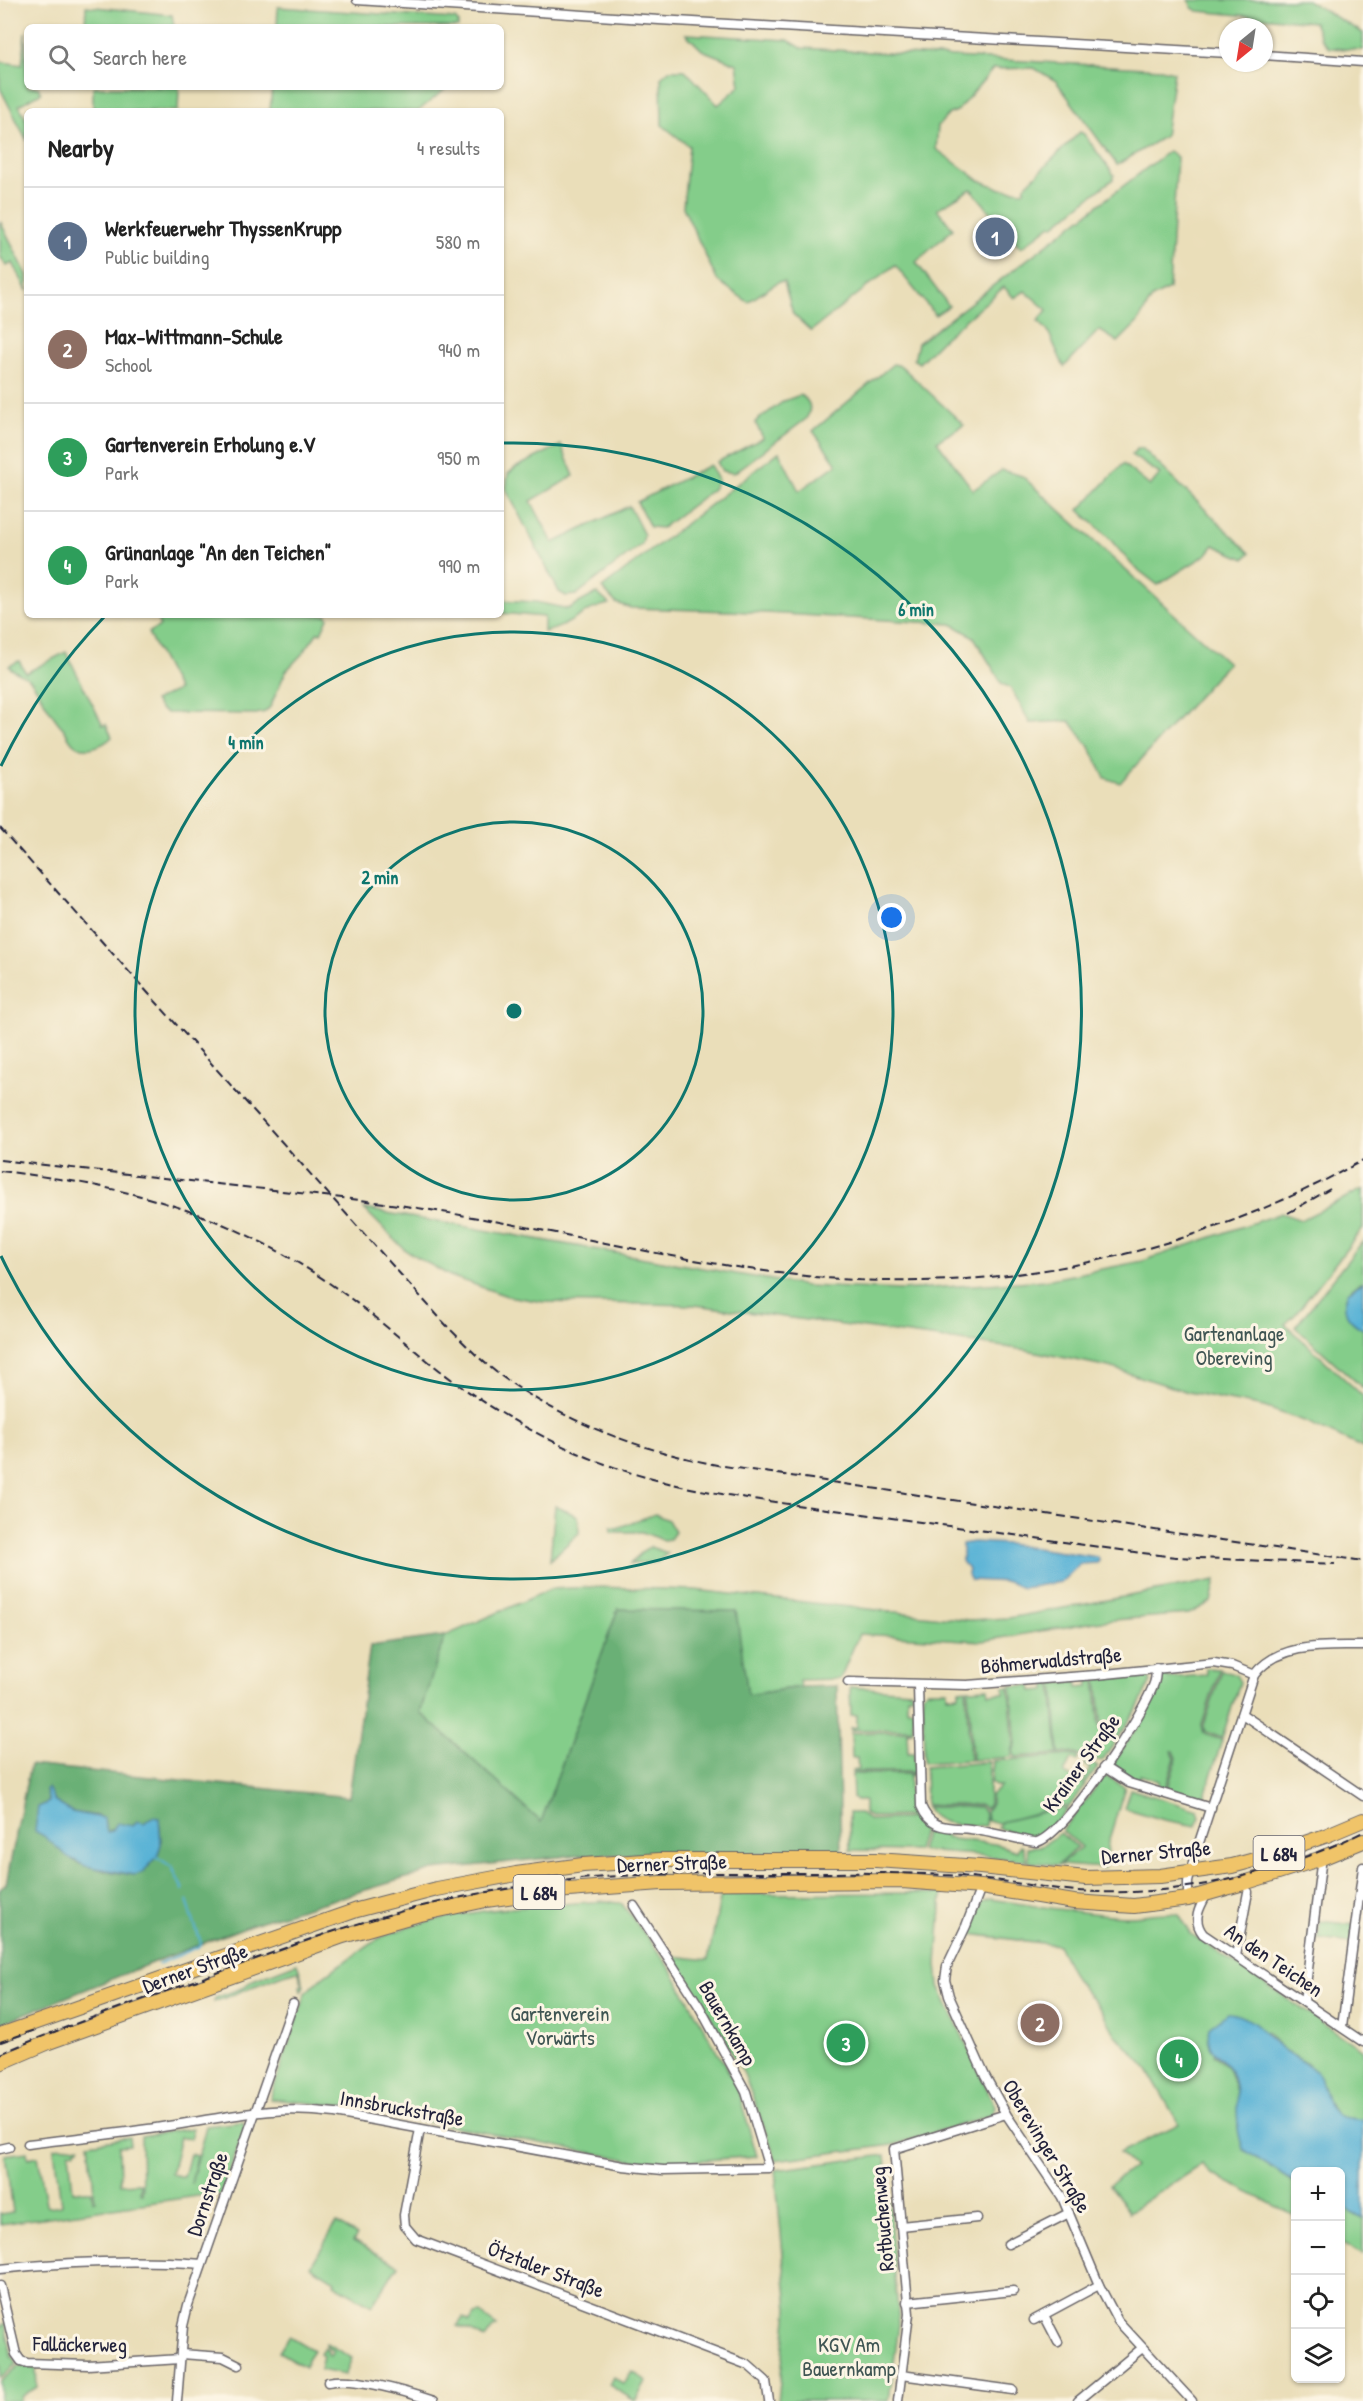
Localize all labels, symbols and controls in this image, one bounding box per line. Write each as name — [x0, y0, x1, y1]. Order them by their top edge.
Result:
north arrow — [1219, 18, 1273, 72]
search box — [24, 24, 504, 90]
icon: search — [45, 41, 78, 74]
text: Search here — [93, 42, 187, 72]
text: Nearby — [48, 130, 114, 165]
text: 4 results — [417, 134, 480, 161]
text: Werkfeuerwehr ThyssenKrupp — [105, 213, 341, 243]
pin: 1 — [976, 214, 1014, 260]
text: 1 — [64, 228, 71, 255]
text: 580 m — [436, 228, 480, 255]
text: Public building — [105, 243, 209, 270]
text: Max-Wittmann-Schule — [105, 321, 283, 351]
text: 2 — [63, 336, 72, 363]
text: 940 m — [438, 336, 480, 363]
text: School — [105, 351, 152, 378]
text: Gartenverein Erholung e.V — [105, 429, 315, 459]
text: 3 — [63, 444, 72, 471]
text: 950 m — [437, 444, 480, 471]
text: Park — [105, 459, 138, 486]
text: Grünanlage "An den Teichen" — [105, 537, 331, 567]
text: 4 — [64, 552, 71, 579]
text: 990 m — [438, 552, 480, 579]
text: Park — [105, 567, 138, 594]
text: 6 min — [898, 597, 934, 622]
text: 4 min — [228, 730, 264, 755]
text: 2 min — [362, 865, 398, 890]
your location — [877, 903, 906, 932]
centre of rings — [504, 1001, 524, 1021]
park label: Gartenanlage Obereving — [1184, 1319, 1284, 1372]
street label: Böhmerwaldstraße — [979, 1639, 1123, 1681]
street label: Krainer Straße — [1035, 1708, 1127, 1818]
street label: Derner Straße — [1100, 1833, 1212, 1871]
road number: L 684 — [1254, 1836, 1304, 1870]
street label: Derner Straße — [617, 1847, 727, 1879]
road number: L 684 — [514, 1875, 564, 1909]
street label: An den Teichen — [1219, 1916, 1329, 2004]
street label: Derner Straße — [138, 1936, 252, 2000]
street label: Bauernkamp — [692, 1975, 764, 2071]
park label: Gartenverein Vorwärts — [511, 1999, 609, 2052]
pin: 2 — [1020, 2000, 1060, 2046]
pin: 3 — [826, 2020, 866, 2066]
pin: 4 — [1160, 2036, 1198, 2082]
street label: Oberevinger Straße — [996, 2074, 1098, 2218]
street label: Innsbruckstraße — [338, 2083, 466, 2133]
street label: Dornstraße — [179, 2148, 235, 2240]
street label: Rotbuchenweg — [863, 2166, 901, 2272]
map controls — [1291, 2167, 1345, 2383]
button: + — [1291, 2167, 1345, 2221]
button: − — [1291, 2221, 1345, 2275]
street label: Ötztaler Straße — [483, 2233, 609, 2305]
button: locate — [1291, 2275, 1345, 2329]
street label: Falläckerweg — [32, 2329, 127, 2359]
button: layers — [1291, 2329, 1345, 2383]
park label: KGV Am Bauernkamp — [802, 2330, 896, 2383]

